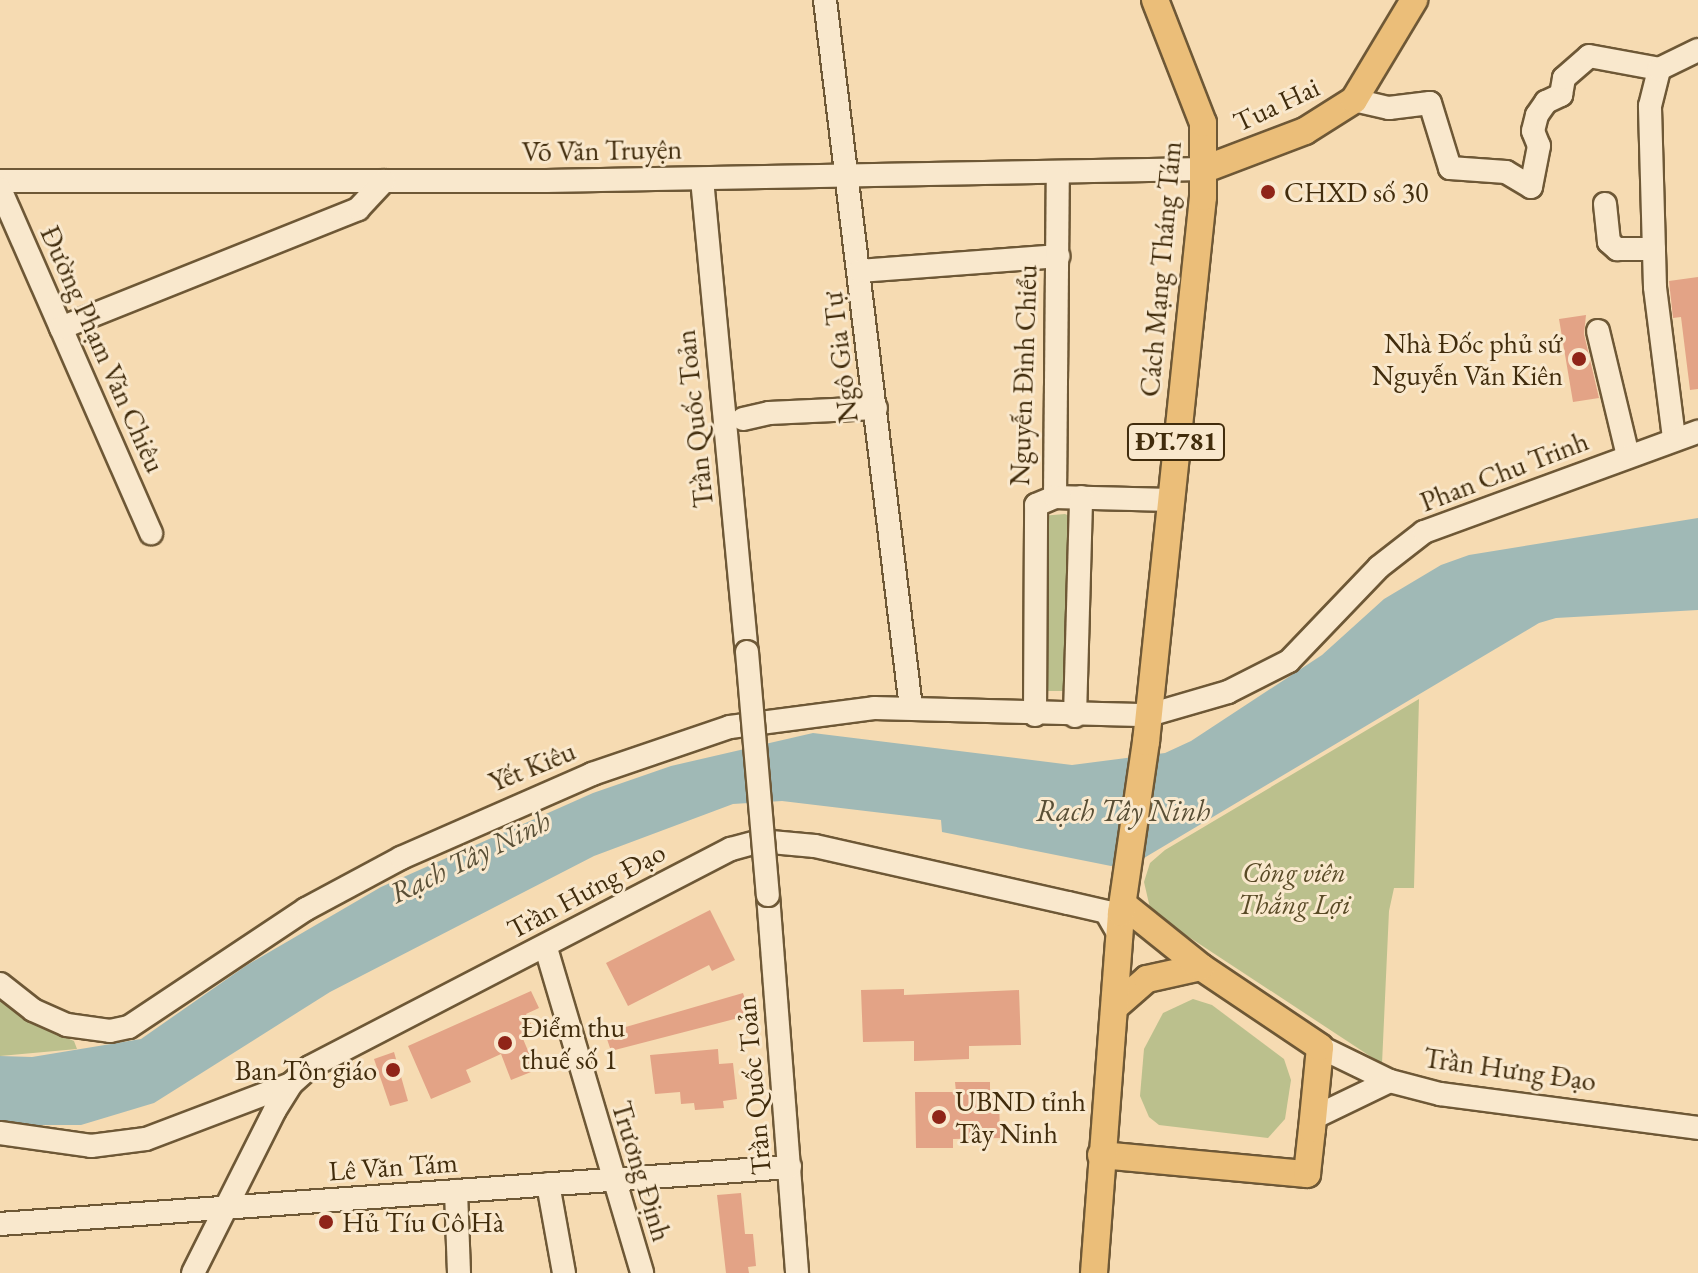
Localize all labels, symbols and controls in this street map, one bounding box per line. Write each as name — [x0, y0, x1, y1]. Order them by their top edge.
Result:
street label: Tua Hai — [1228, 70, 1324, 138]
street label: Võ Văn Truyện — [522, 132, 682, 168]
street label: Cách Mạng Tháng Tám — [1132, 140, 1188, 398]
place label: CHXD số 30 — [1284, 175, 1428, 209]
marker: CHXD số 30 — [1259, 183, 1277, 201]
street label: Đường Phạm Văn Chiêu — [33, 220, 173, 478]
street label: Nguyễn Đình Chiểu — [1002, 264, 1044, 486]
street label: Ngô Gia Tự — [815, 289, 865, 425]
place label: Nhà Đốc phủ sứ Nguyễn Văn Kiên — [1372, 326, 1563, 392]
street label: Trần Quốc Toản — [668, 328, 720, 510]
marker: Nhà Đốc phủ sứ Nguyễn Văn Kiên — [1570, 350, 1588, 368]
road number: ĐT.781 — [1126, 420, 1226, 464]
street label: Phan Chu Trinh — [1415, 424, 1593, 518]
street label: Yết Kiêu — [484, 734, 580, 798]
water label: Rạch Tây Ninh — [1036, 793, 1210, 829]
water label: Rạch Tây Ninh — [384, 803, 556, 911]
street label: Trần Hưng Đạo — [501, 834, 671, 946]
park label: Công viên Thắng Lợi — [1237, 855, 1351, 921]
street label: Trần Quốc Toản — [728, 995, 778, 1177]
place label: Điểm thu thuế số 1 — [521, 1010, 625, 1076]
marker: Điểm thu thuế số 1 — [496, 1034, 514, 1052]
street label: Trần Hưng Đạo — [1422, 1040, 1598, 1098]
place label: Ban Tôn giáo — [235, 1053, 377, 1087]
marker: Ban Tôn giáo — [384, 1061, 402, 1079]
place label: UBND tỉnh Tây Ninh — [955, 1084, 1086, 1150]
street label: Trương Định — [605, 1097, 679, 1245]
marker: UBND tỉnh Tây Ninh — [930, 1108, 948, 1126]
street label: Lê Văn Tám — [327, 1145, 459, 1187]
place label: Hủ Tíu Cô Hà — [342, 1205, 504, 1239]
marker: Hủ Tíu Cô Hà — [317, 1213, 335, 1231]

